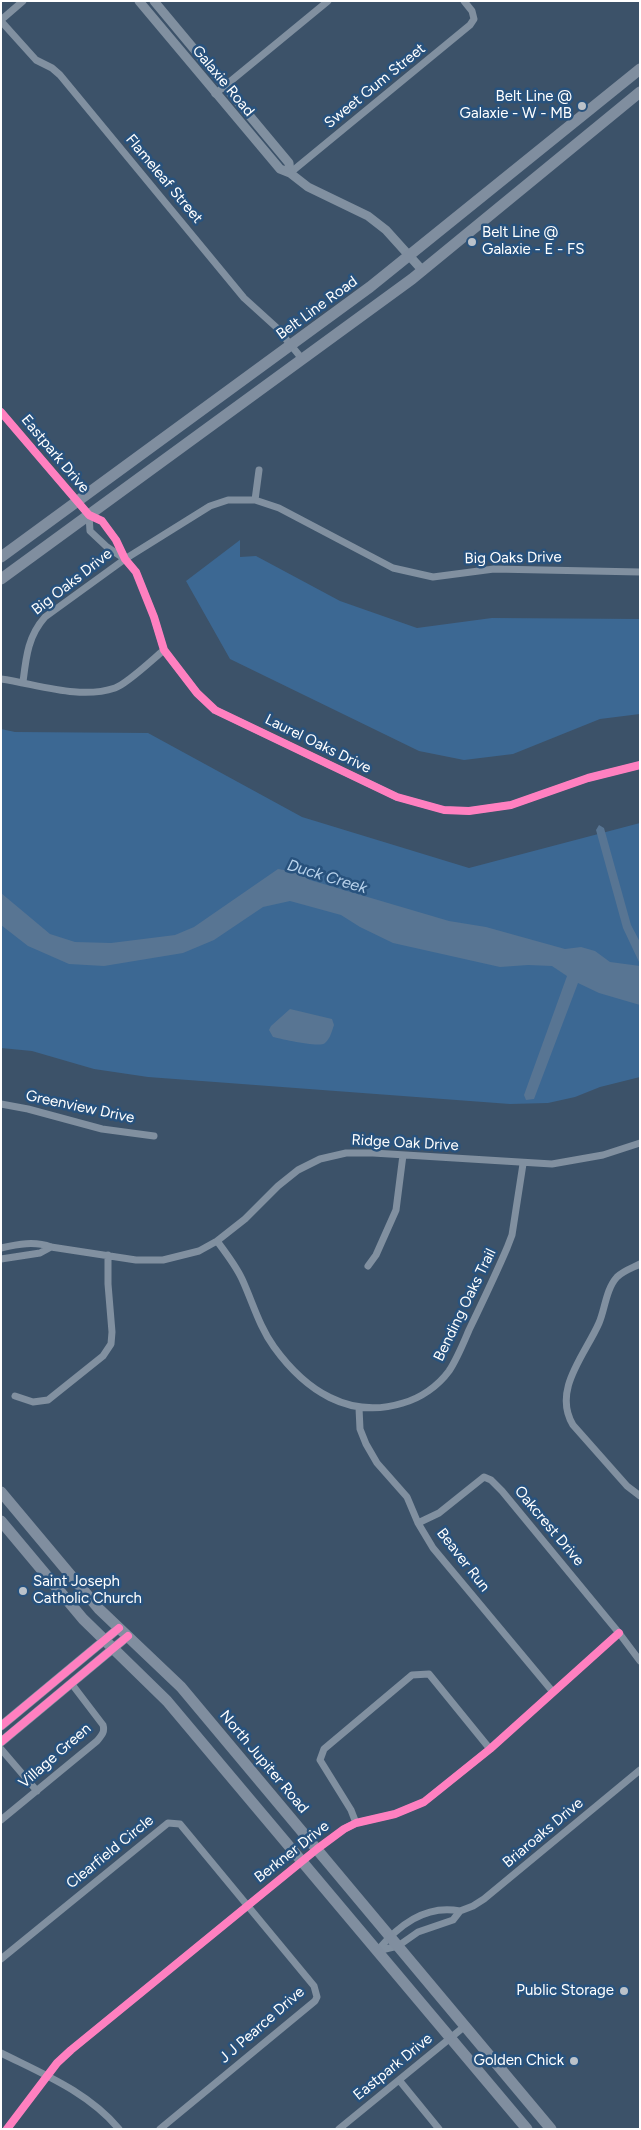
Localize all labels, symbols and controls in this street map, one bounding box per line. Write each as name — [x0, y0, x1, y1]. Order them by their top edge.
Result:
street label: Sweet Gum Street — [321, 40, 429, 132]
street label: Galaxie Road — [188, 42, 258, 120]
place label: Belt Line @ Galaxie - W - MB — [460, 88, 572, 123]
marker: Belt Line @ Galaxie - W - MB — [576, 100, 588, 112]
street label: Flameleaf Street — [122, 131, 206, 227]
place label: Belt Line @ Galaxie - E - FS — [482, 224, 584, 259]
marker: Belt Line @ Galaxie - E - FS — [466, 236, 478, 248]
street label: Belt Line Road — [273, 272, 361, 344]
street label: Eastpark Drive — [17, 411, 93, 497]
street label: Big Oaks Drive — [28, 545, 116, 619]
street label: Big Oaks Drive — [464, 548, 562, 568]
street label: Laurel Oaks Drive — [262, 710, 374, 778]
water label: Duck Creek — [285, 856, 369, 898]
street label: Greenview Drive — [24, 1087, 136, 1127]
street label: Ridge Oak Drive — [351, 1131, 459, 1155]
street label: Bending Oaks Trail — [430, 1246, 500, 1364]
street label: Oakcrest Drive — [510, 1482, 588, 1570]
street label: Beaver Run — [433, 1525, 493, 1595]
place label: Saint Joseph Catholic Church — [33, 1573, 142, 1608]
marker: Saint Joseph Catholic Church — [17, 1585, 29, 1597]
street label: North Jupiter Road — [216, 1707, 312, 1817]
street label: Village Green — [15, 1720, 95, 1792]
street label: Briaroaks Drive — [499, 1794, 587, 1872]
street label: Clearfield Circle — [63, 1811, 157, 1893]
street label: Berkner Drive — [251, 1817, 333, 1887]
place label: Public Storage — [516, 1982, 614, 2000]
street label: J J Pearce Drive — [216, 1983, 308, 2067]
marker: Public Storage — [618, 1985, 630, 1997]
street label: Eastpark Drive — [350, 2030, 436, 2104]
place label: Golden Chick — [473, 2052, 564, 2070]
marker: Golden Chick — [568, 2055, 580, 2067]

